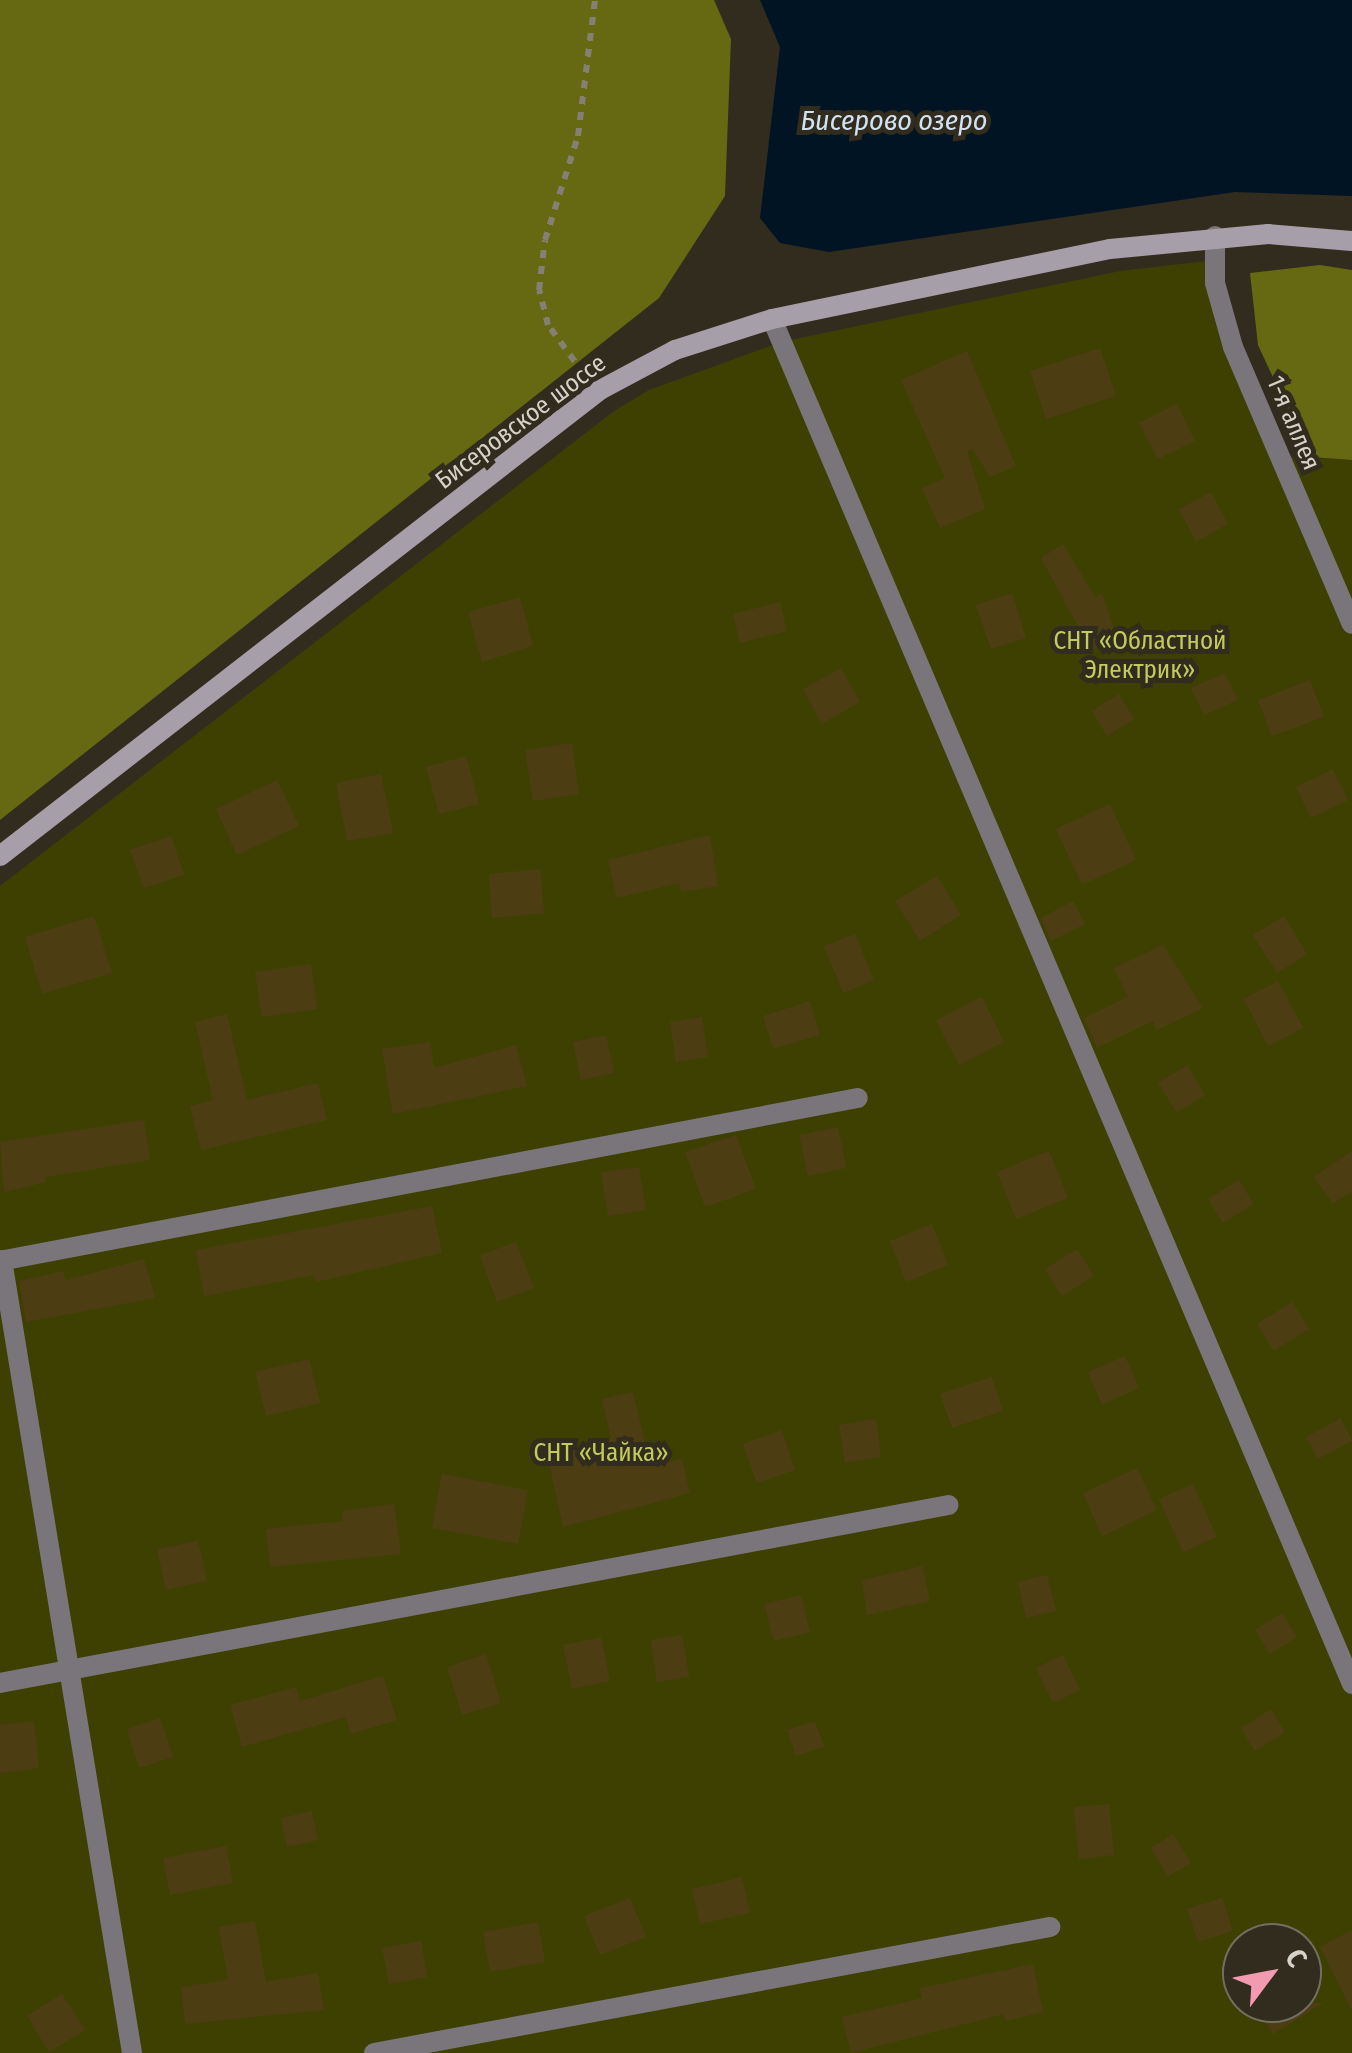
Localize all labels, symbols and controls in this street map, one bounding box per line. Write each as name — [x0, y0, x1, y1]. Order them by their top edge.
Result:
water label: Бисерово озеро — [801, 104, 987, 138]
street label: Бисеровское шоссе — [430, 348, 612, 496]
street label: 1-я аллея — [1260, 371, 1326, 475]
park label: СНТ «Областной Электрик» — [1053, 627, 1227, 686]
park label: СНТ «Чайка» — [533, 1438, 669, 1468]
north arrow — [1222, 1923, 1322, 2023]
text: С — [1278, 1943, 1314, 1973]

